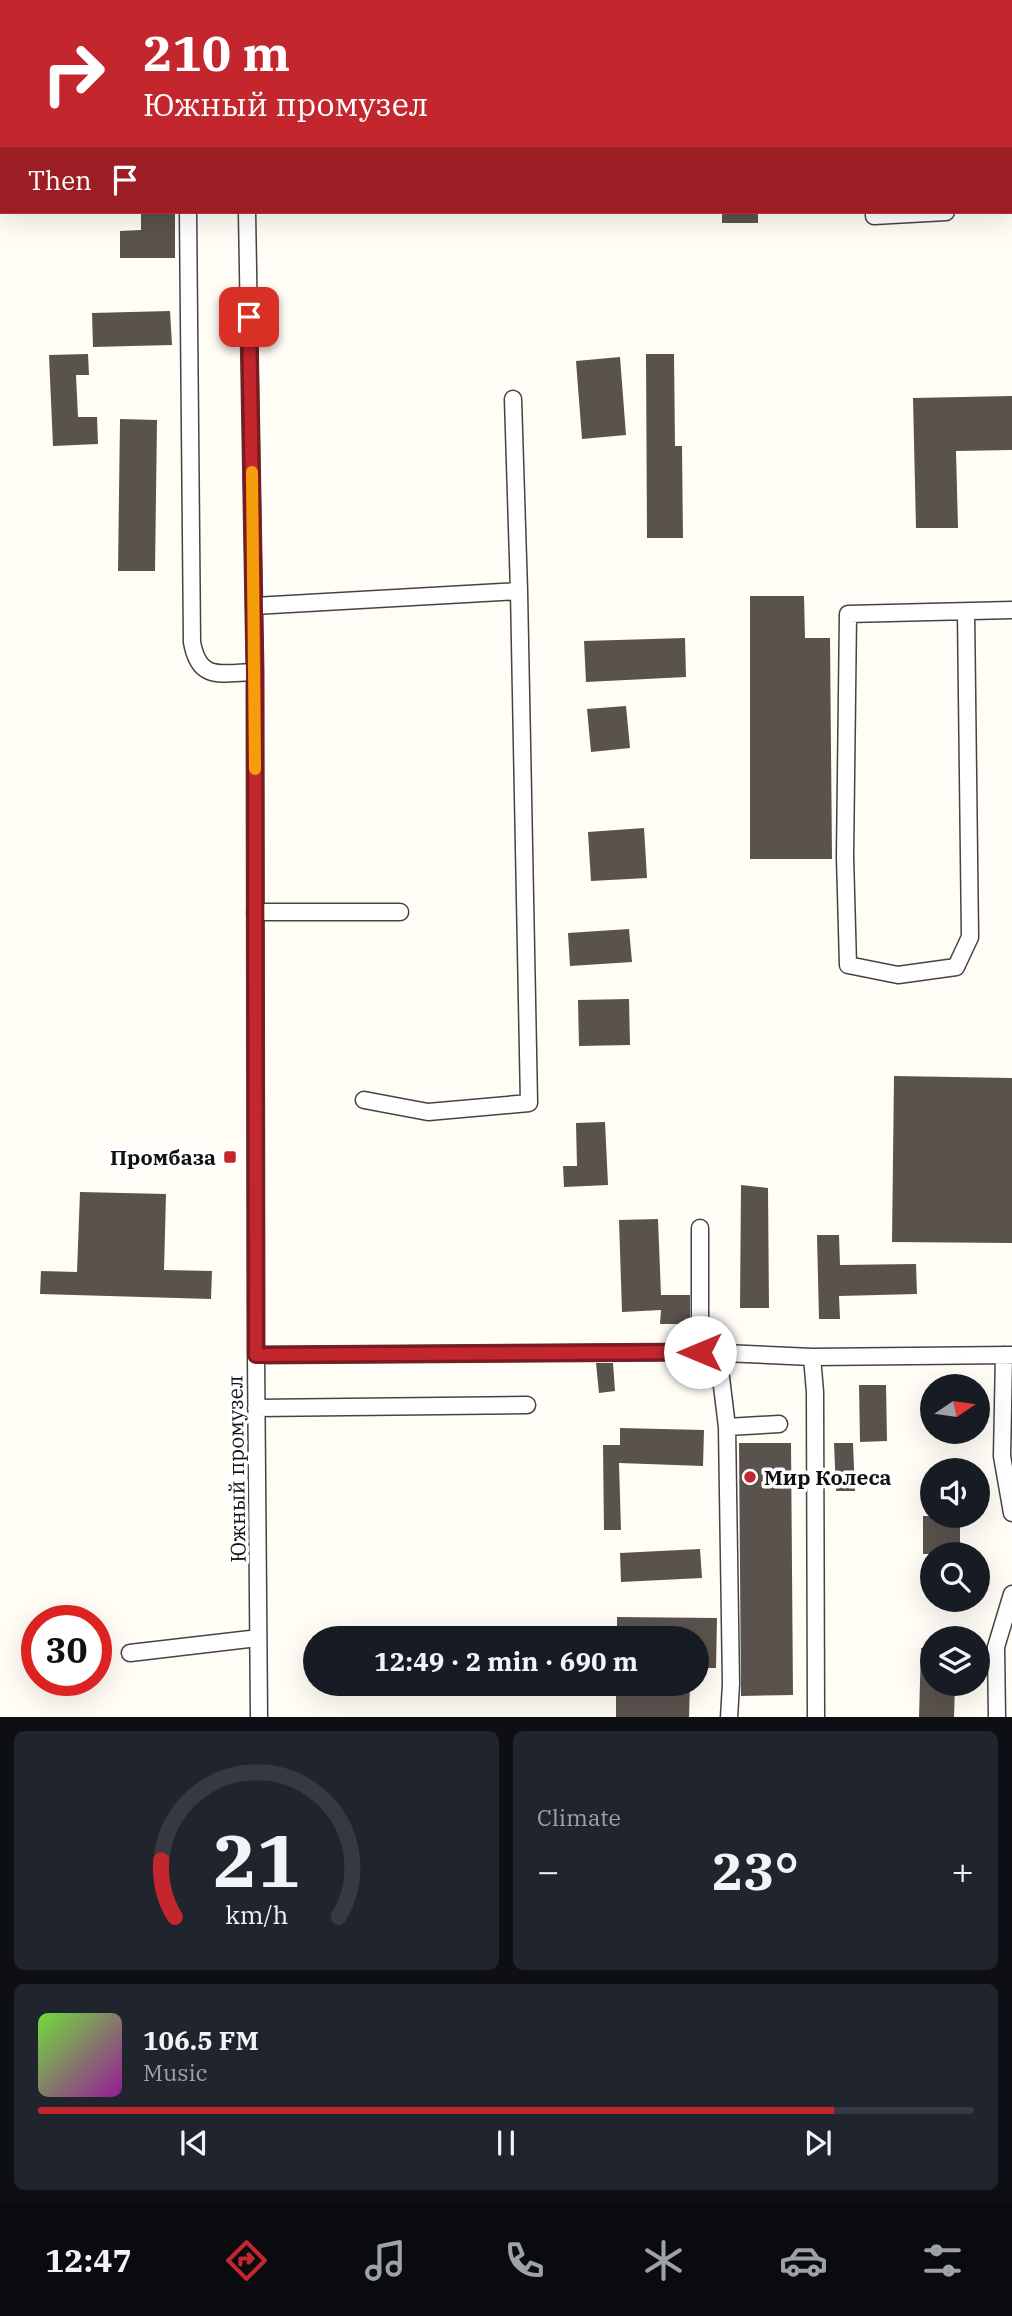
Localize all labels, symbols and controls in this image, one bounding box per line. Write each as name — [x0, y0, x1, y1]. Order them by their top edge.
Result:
text: 210 m — [143, 21, 290, 84]
icon: right — [28, 28, 119, 119]
text: Южный промузел — [143, 83, 428, 125]
icon: arrive — [106, 161, 144, 199]
text: Then — [28, 163, 92, 197]
pin — [219, 287, 279, 347]
icon: arrive — [230, 298, 268, 336]
place label: Промбаза — [110, 1143, 216, 1171]
marker: Промбаза — [222, 1149, 238, 1165]
position arrow — [663, 1315, 737, 1389]
north arrow — [920, 1374, 990, 1444]
map controls — [920, 1374, 990, 1696]
street label: Южный промузел — [220, 1375, 252, 1563]
button: sound — [920, 1458, 990, 1528]
place label: Мир Колеса — [764, 1463, 892, 1491]
marker: Мир Колеса — [742, 1469, 758, 1485]
button: search — [920, 1542, 990, 1612]
speed limit sign: 30 — [21, 1605, 112, 1696]
button: layers — [920, 1626, 990, 1696]
text: 12:49 · 2 min · 690 m — [374, 1644, 638, 1678]
text: Climate — [537, 1802, 621, 1832]
text: 21 — [213, 1812, 300, 1907]
text: 23° — [712, 1837, 799, 1904]
text: − — [537, 1846, 560, 1895]
text: + — [951, 1846, 974, 1895]
text: km/h — [225, 1897, 288, 1930]
text: 106.5 FM — [143, 2023, 259, 2057]
text: Music — [143, 2057, 208, 2087]
icon: previous — [175, 2124, 213, 2162]
icon: pause — [487, 2124, 525, 2162]
icon: next — [799, 2124, 837, 2162]
icon: directions — [222, 2236, 271, 2285]
icon: music — [361, 2236, 410, 2285]
icon: phone — [500, 2236, 549, 2285]
icon: climate — [639, 2236, 688, 2285]
icon: car — [779, 2236, 828, 2285]
icon: filters — [918, 2236, 967, 2285]
text: 12:47 — [45, 2239, 132, 2281]

